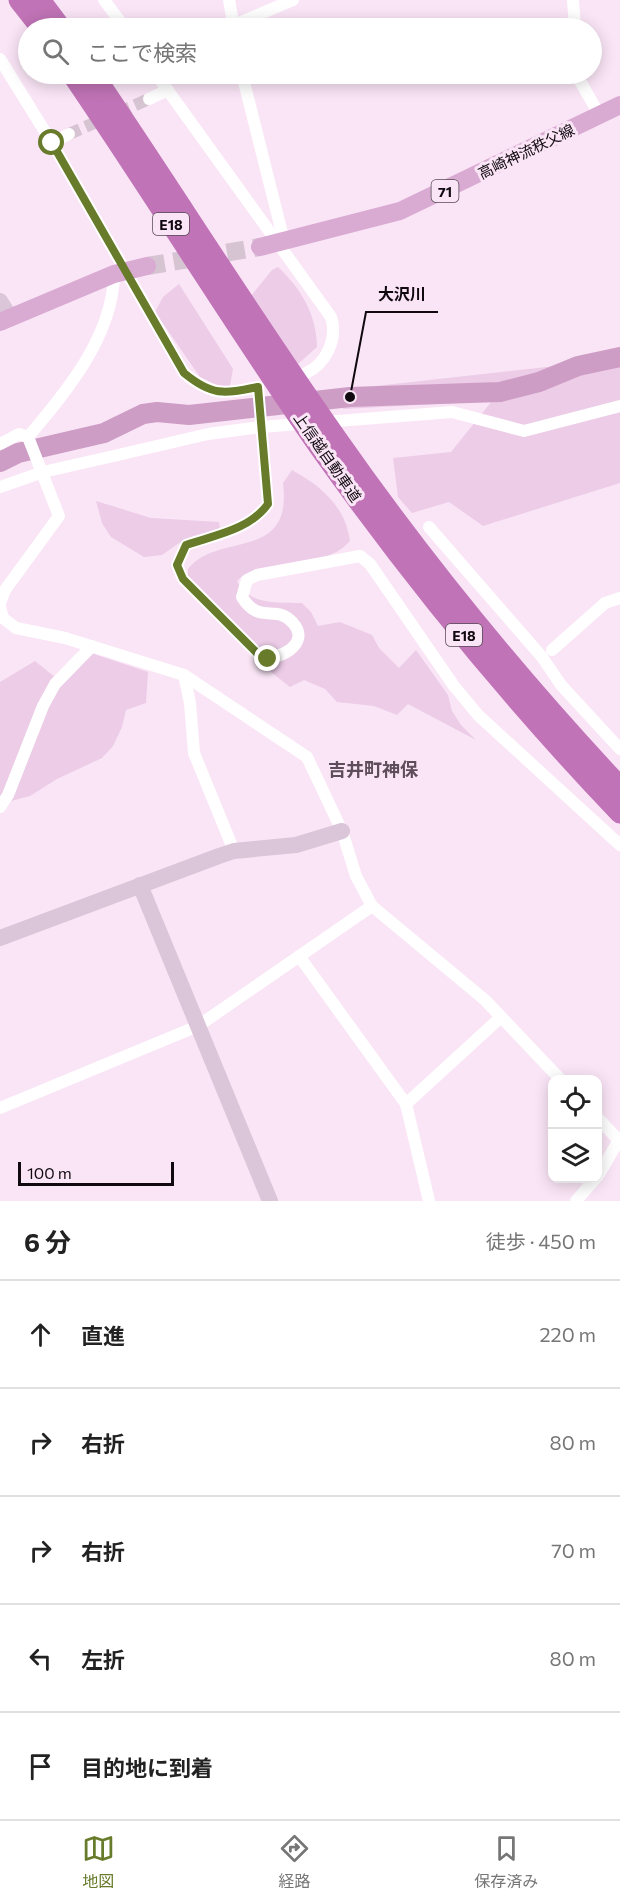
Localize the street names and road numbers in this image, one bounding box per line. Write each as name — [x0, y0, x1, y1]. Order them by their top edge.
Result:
street label: 高崎神流秩父線 — [475, 120, 577, 182]
road number: 71 — [432, 180, 458, 202]
road number: E18 — [153, 213, 189, 235]
street label: 上信越自動車道 — [291, 409, 365, 505]
road number: E18 — [446, 624, 482, 646]

